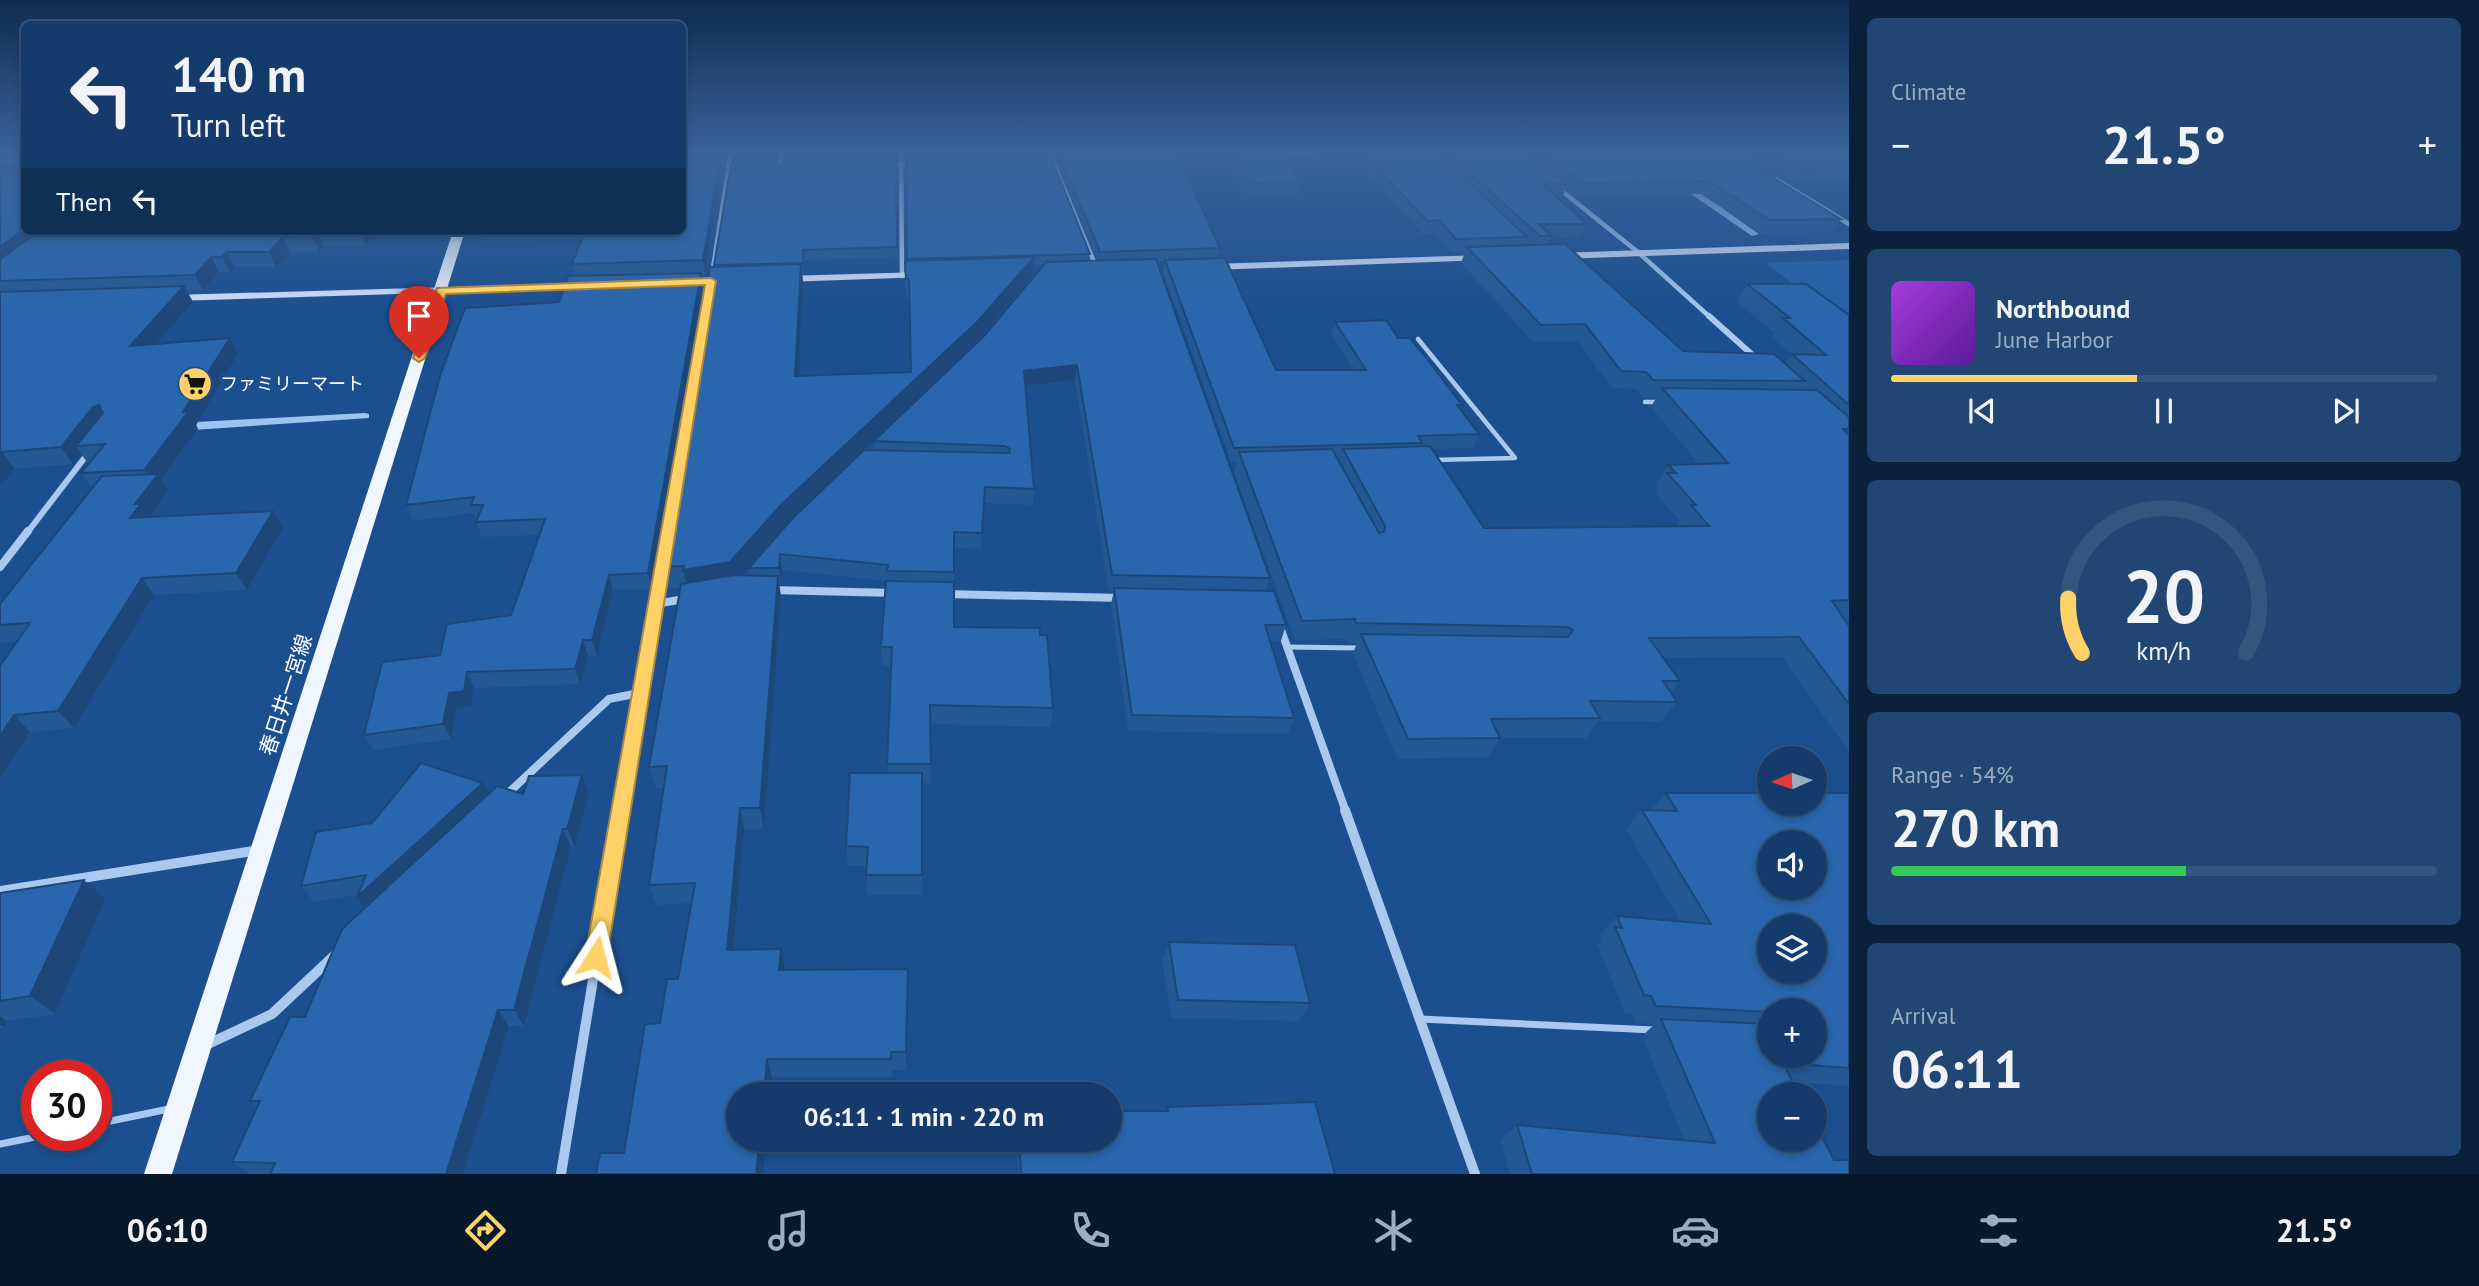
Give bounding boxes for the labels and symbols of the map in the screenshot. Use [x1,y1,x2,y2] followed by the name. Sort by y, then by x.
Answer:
[389,286,449,358] pin
[176,365,214,403] supermarket icon: ファミリーマート
[220,372,364,395] place label: ファミリーマート
[253,631,318,759] street label: 春日井一宮線
[1757,746,1827,816] north arrow
[559,920,633,994] position arrow
[21,1060,112,1151] speed limit sign: 30

